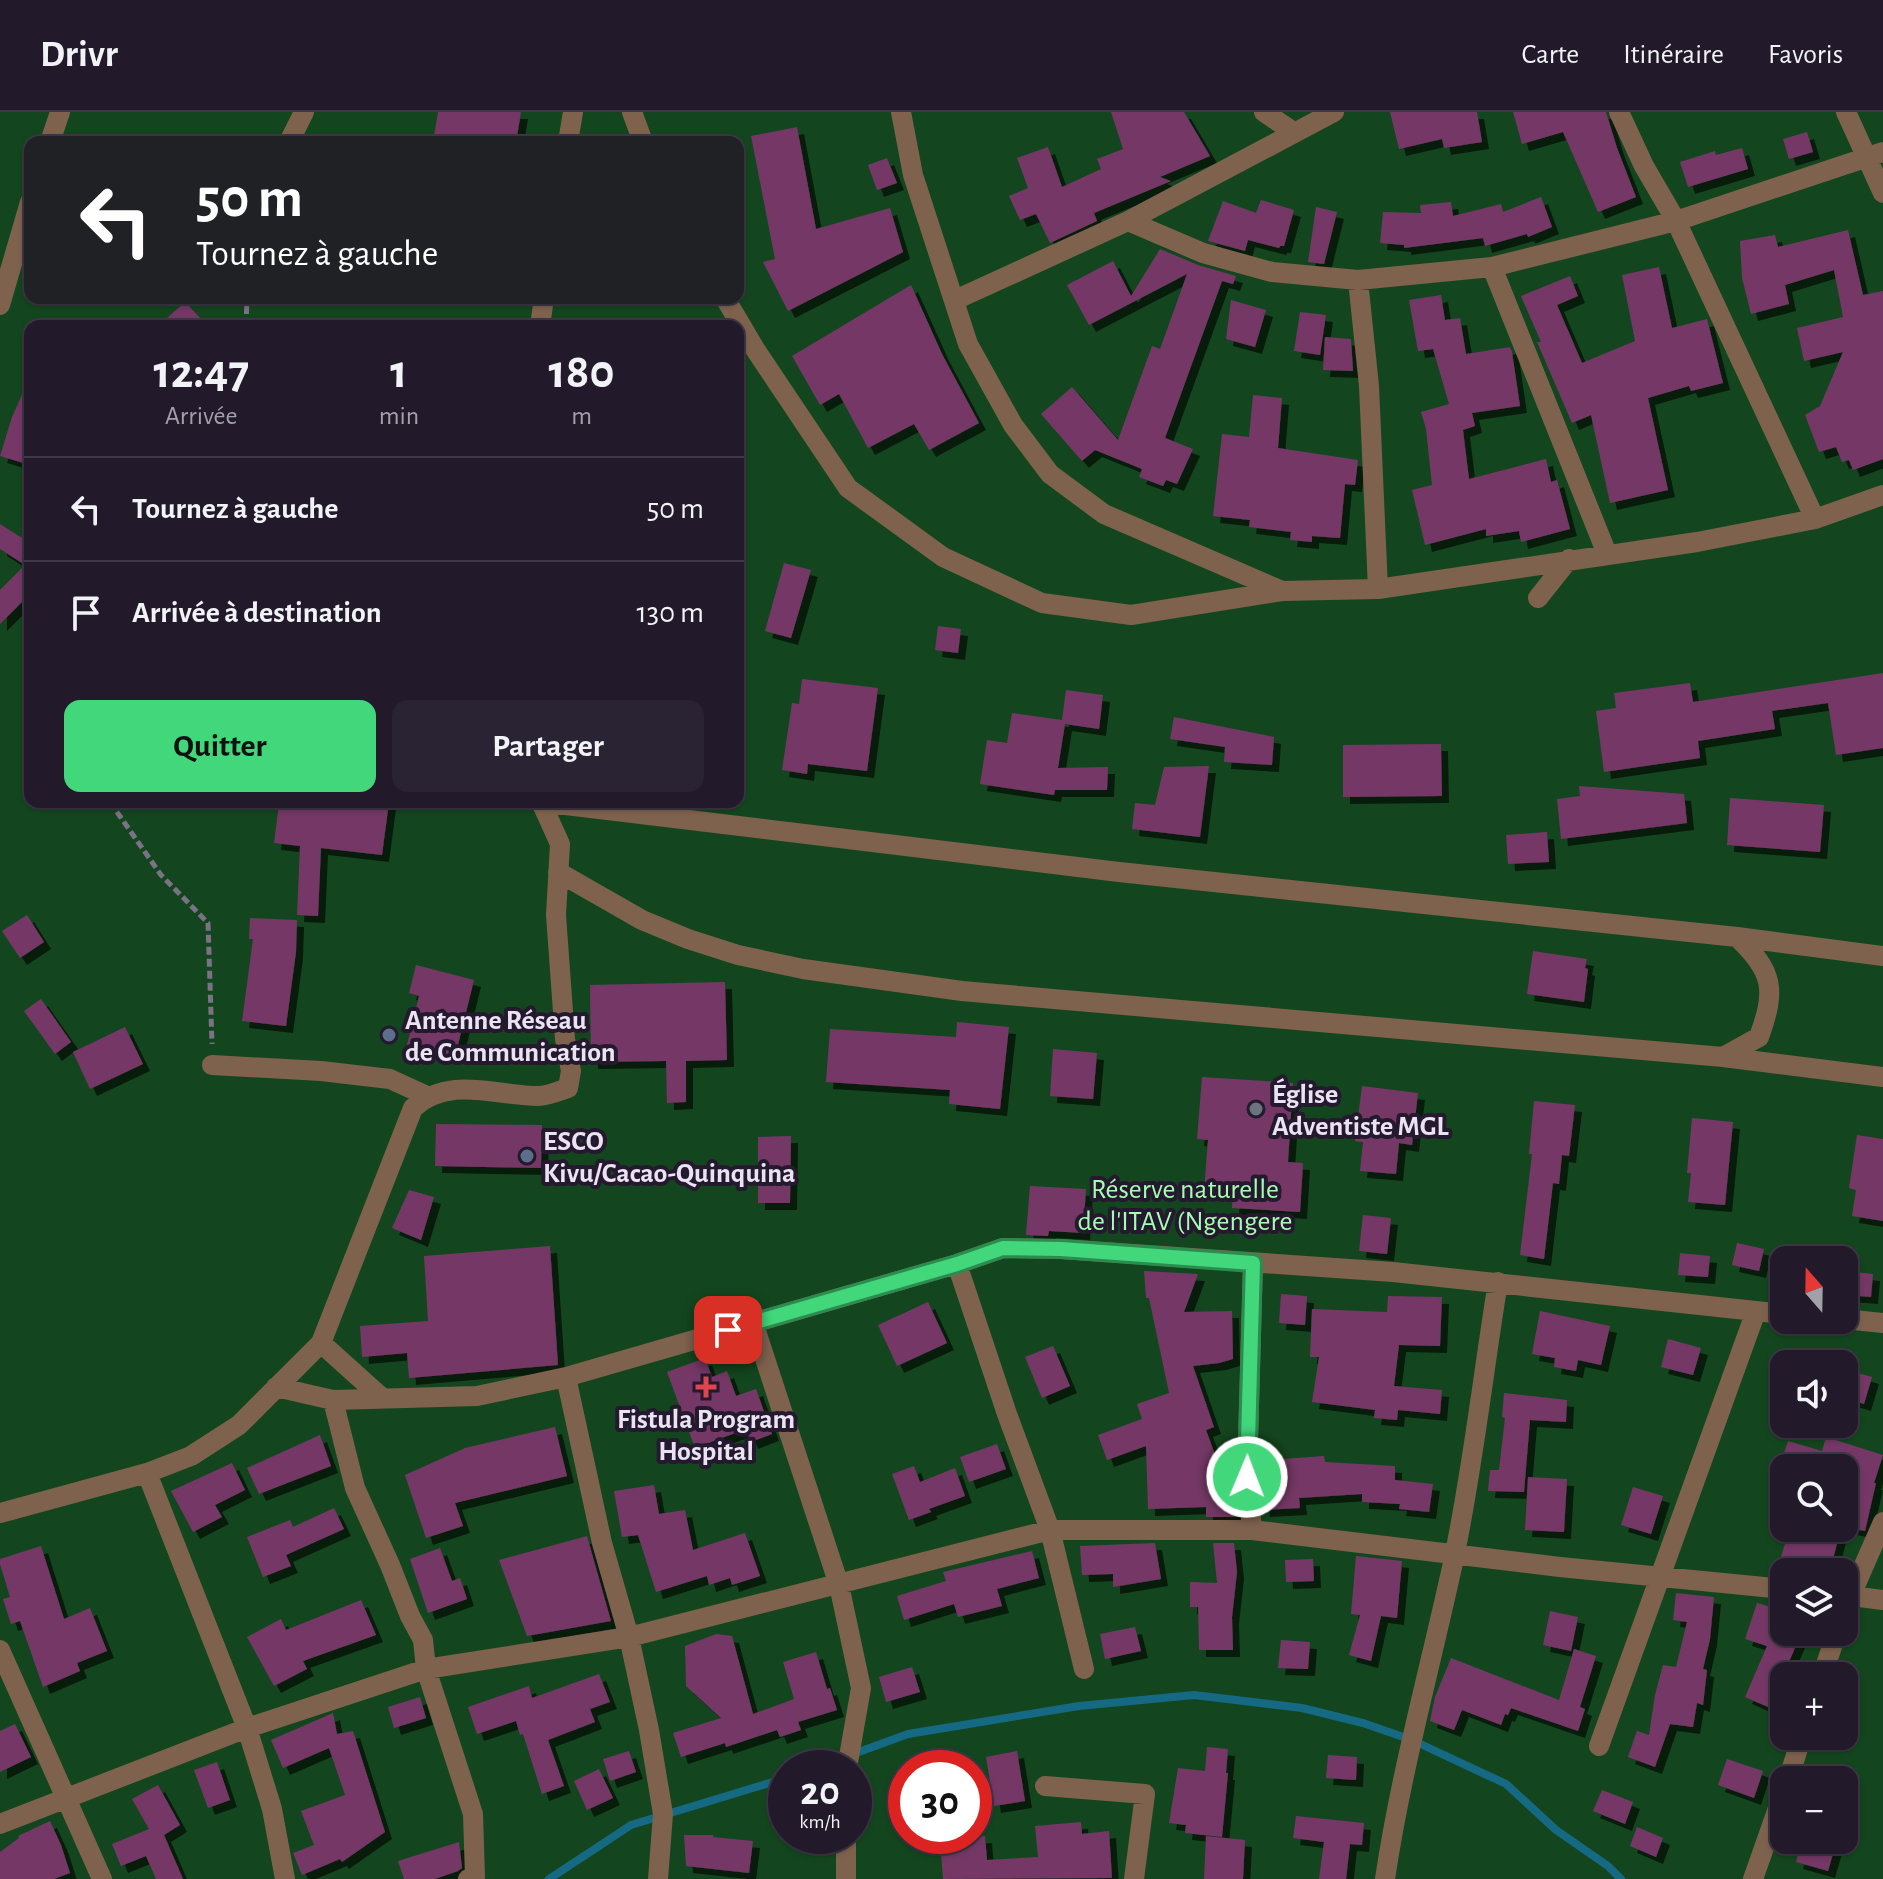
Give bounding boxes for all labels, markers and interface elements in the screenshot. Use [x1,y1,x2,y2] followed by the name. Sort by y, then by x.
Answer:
[40,36,118,74] text: Drivr
[1522,41,1579,69] text: Carte
[1623,41,1724,69] text: Itinéraire
[1768,41,1843,69] text: Favoris
[64,168,168,272] icon: left
[196,171,303,227] text: 50 m
[196,236,438,272] text: Tournez à gauche
[153,349,249,397] text: 12:47
[390,349,408,397] text: 1
[549,349,615,397] text: 180
[165,403,238,429] text: Arrivée
[379,403,419,429] text: min
[571,403,592,429] text: m
[64,487,108,531] icon: left
[132,494,339,524] text: Tournez à gauche
[647,494,704,524] text: 50 m
[64,591,108,635] icon: arrive
[132,598,382,628] text: Arrivée à destination
[637,598,704,628] text: 130 m
[64,700,376,792] button: Quitter
[392,700,704,792] button: Partager
[405,1007,616,1067] place label: Antenne Réseau de Communication
[380,1026,398,1044] marker: Antenne Réseau de Communication
[1272,1078,1450,1141] place label: Église Adventiste MGL
[1247,1100,1265,1118] marker: Église Adventiste MGL
[543,1128,796,1188] place label: ESCO Kivu/Cacao-Quinquina
[518,1147,536,1165] marker: ESCO Kivu/Cacao-Quinquina
[1078,1176,1292,1236] park label: Réserve naturelle de l'ITAV (Ngengere
[1770,1246,1858,1334] north arrow
[1770,1246,1858,1854] map controls
[694,1296,762,1364] pin
[706,1308,750,1352] icon: arrive
[1770,1350,1858,1438] button: sound
[695,1376,717,1398] marker: Fistula Program Hospital
[617,1406,795,1466] place label: Fistula Program Hospital
[1205,1435,1289,1519] position arrow
[1770,1454,1858,1542] button: search
[1770,1558,1858,1646] button: layers
[1770,1662,1858,1750] button: +
[888,1750,992,1854] speed limit sign: 30
[1770,1766,1858,1854] button: −
[800,1772,840,1812] text: 20
[799,1812,841,1832] text: km/h

